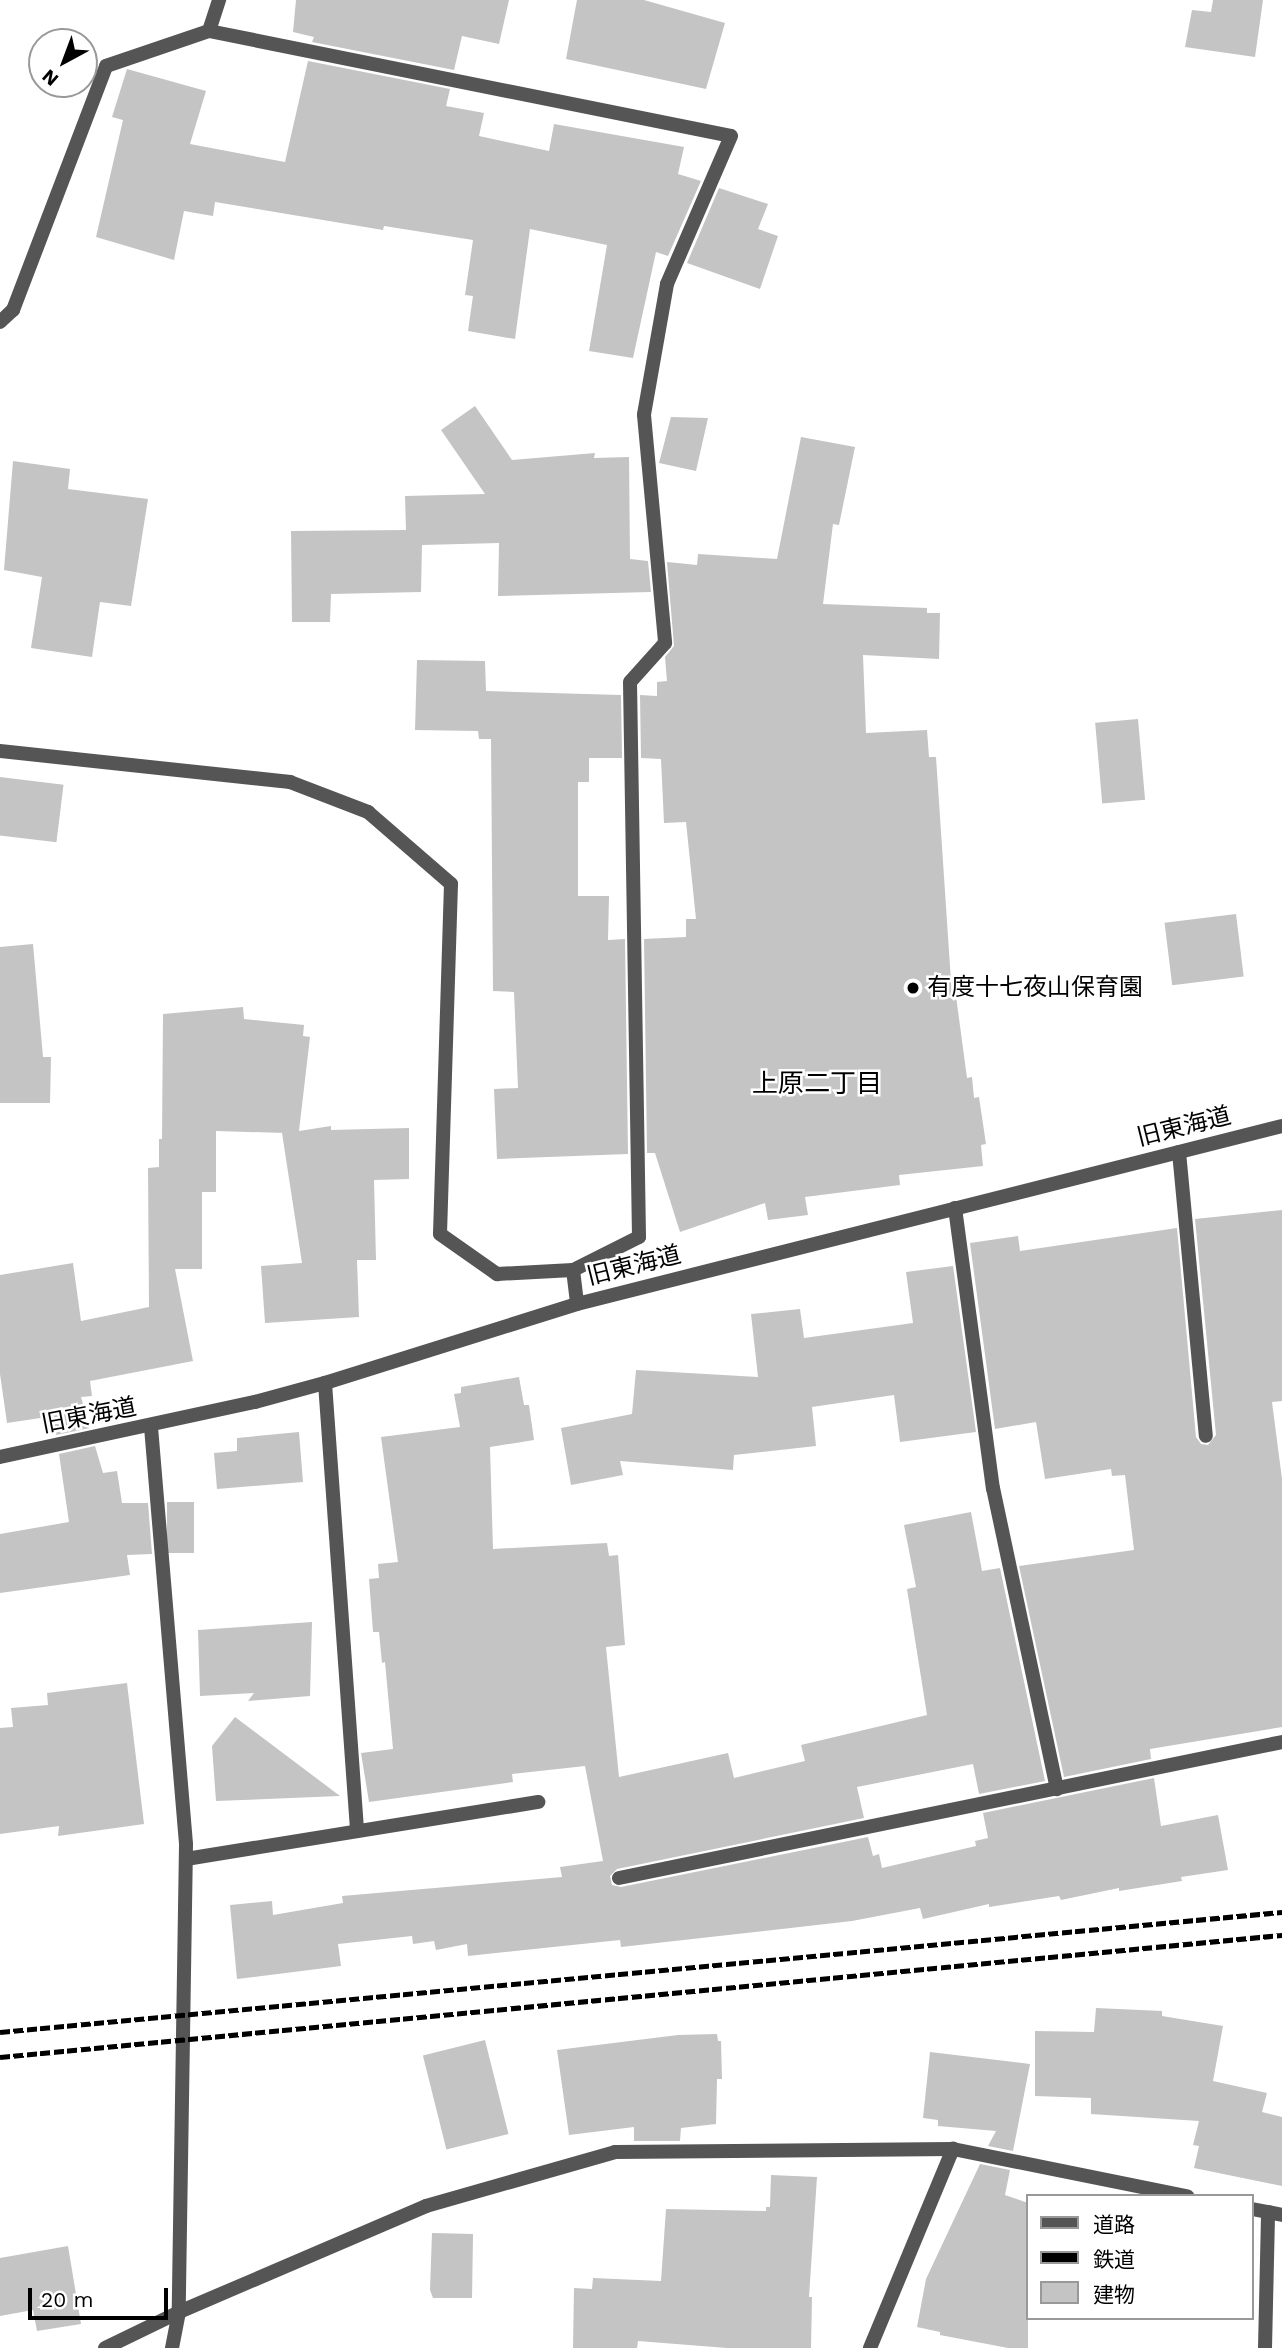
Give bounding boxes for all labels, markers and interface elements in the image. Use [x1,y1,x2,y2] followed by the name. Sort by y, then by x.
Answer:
[28,28,98,98] north arrow
[37,64,63,91] text: N
[927,974,1143,1002] place label: 有度十七夜山保育園
[905,980,921,996] marker: 有度十七夜山保育園
[752,1068,882,1100] district label: 上原二丁目
[1134,1101,1234,1153] street label: 旧東海道
[584,1240,684,1292] street label: 旧東海道
[39,1393,139,1439] street label: 旧東海道
[1026,2194,1254,2320] legend
[1093,2212,1135,2237] text: 道路
[1093,2247,1135,2272] text: 鉄道
[32,2274,172,2318] scale bar
[1093,2282,1135,2307] text: 建物
[41,2287,93,2312] text: 20 m

